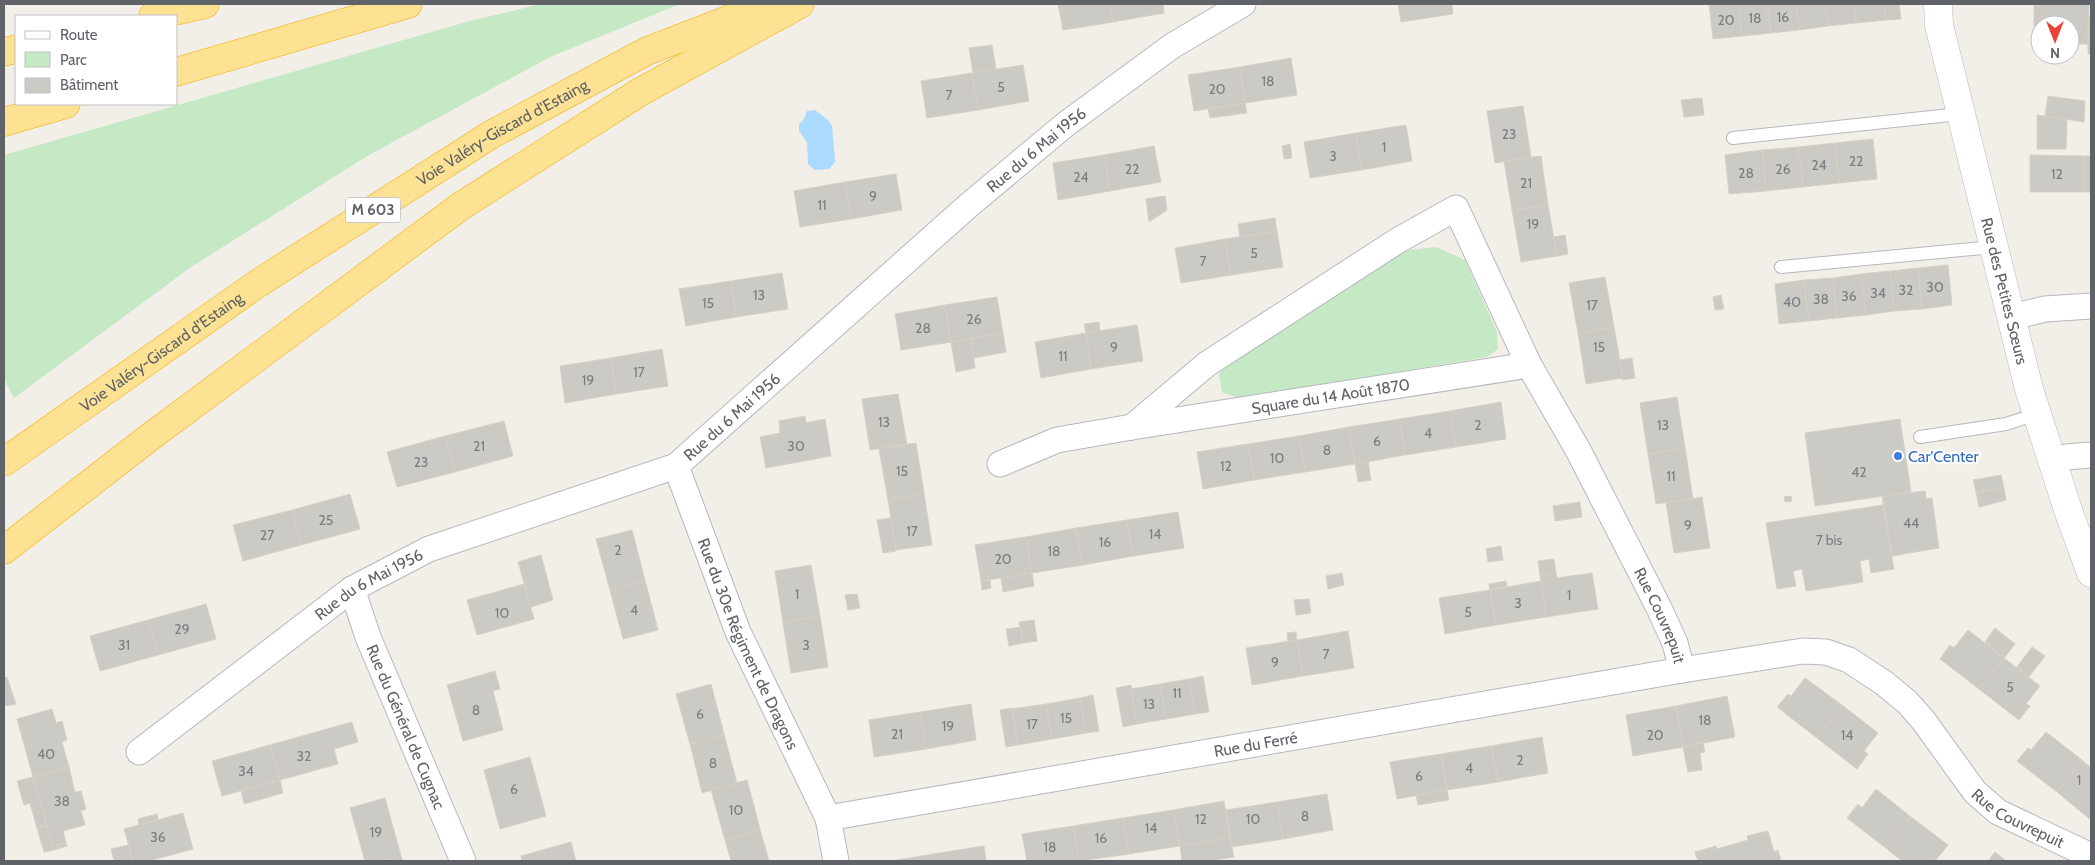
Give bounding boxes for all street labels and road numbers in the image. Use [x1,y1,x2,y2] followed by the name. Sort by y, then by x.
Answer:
[413,75,592,190] street label: Voie Valéry-Giscard d'Estaing
[983,104,1090,196] street label: Rue du 6 Mai 1956
[346,198,400,222] road number: M 603
[1977,216,2032,367] street label: Rue des Petites Sœurs
[76,287,247,416] street label: Voie Valéry-Giscard d'Estaing
[680,369,784,465] street label: Rue du 6 Mai 1956
[1250,375,1411,418] street label: Square du 14 Août 1870
[694,536,803,753] street label: Rue du 30e Régiment de Dragons
[311,545,426,624] street label: Rue du 6 Mai 1956
[1630,564,1689,666] street label: Rue Couvrepuit
[362,642,449,812] street label: Rue du Général de Cugnac
[1212,728,1299,761] street label: Rue du Ferré
[1968,785,2068,852] street label: Rue Couvrepuit

